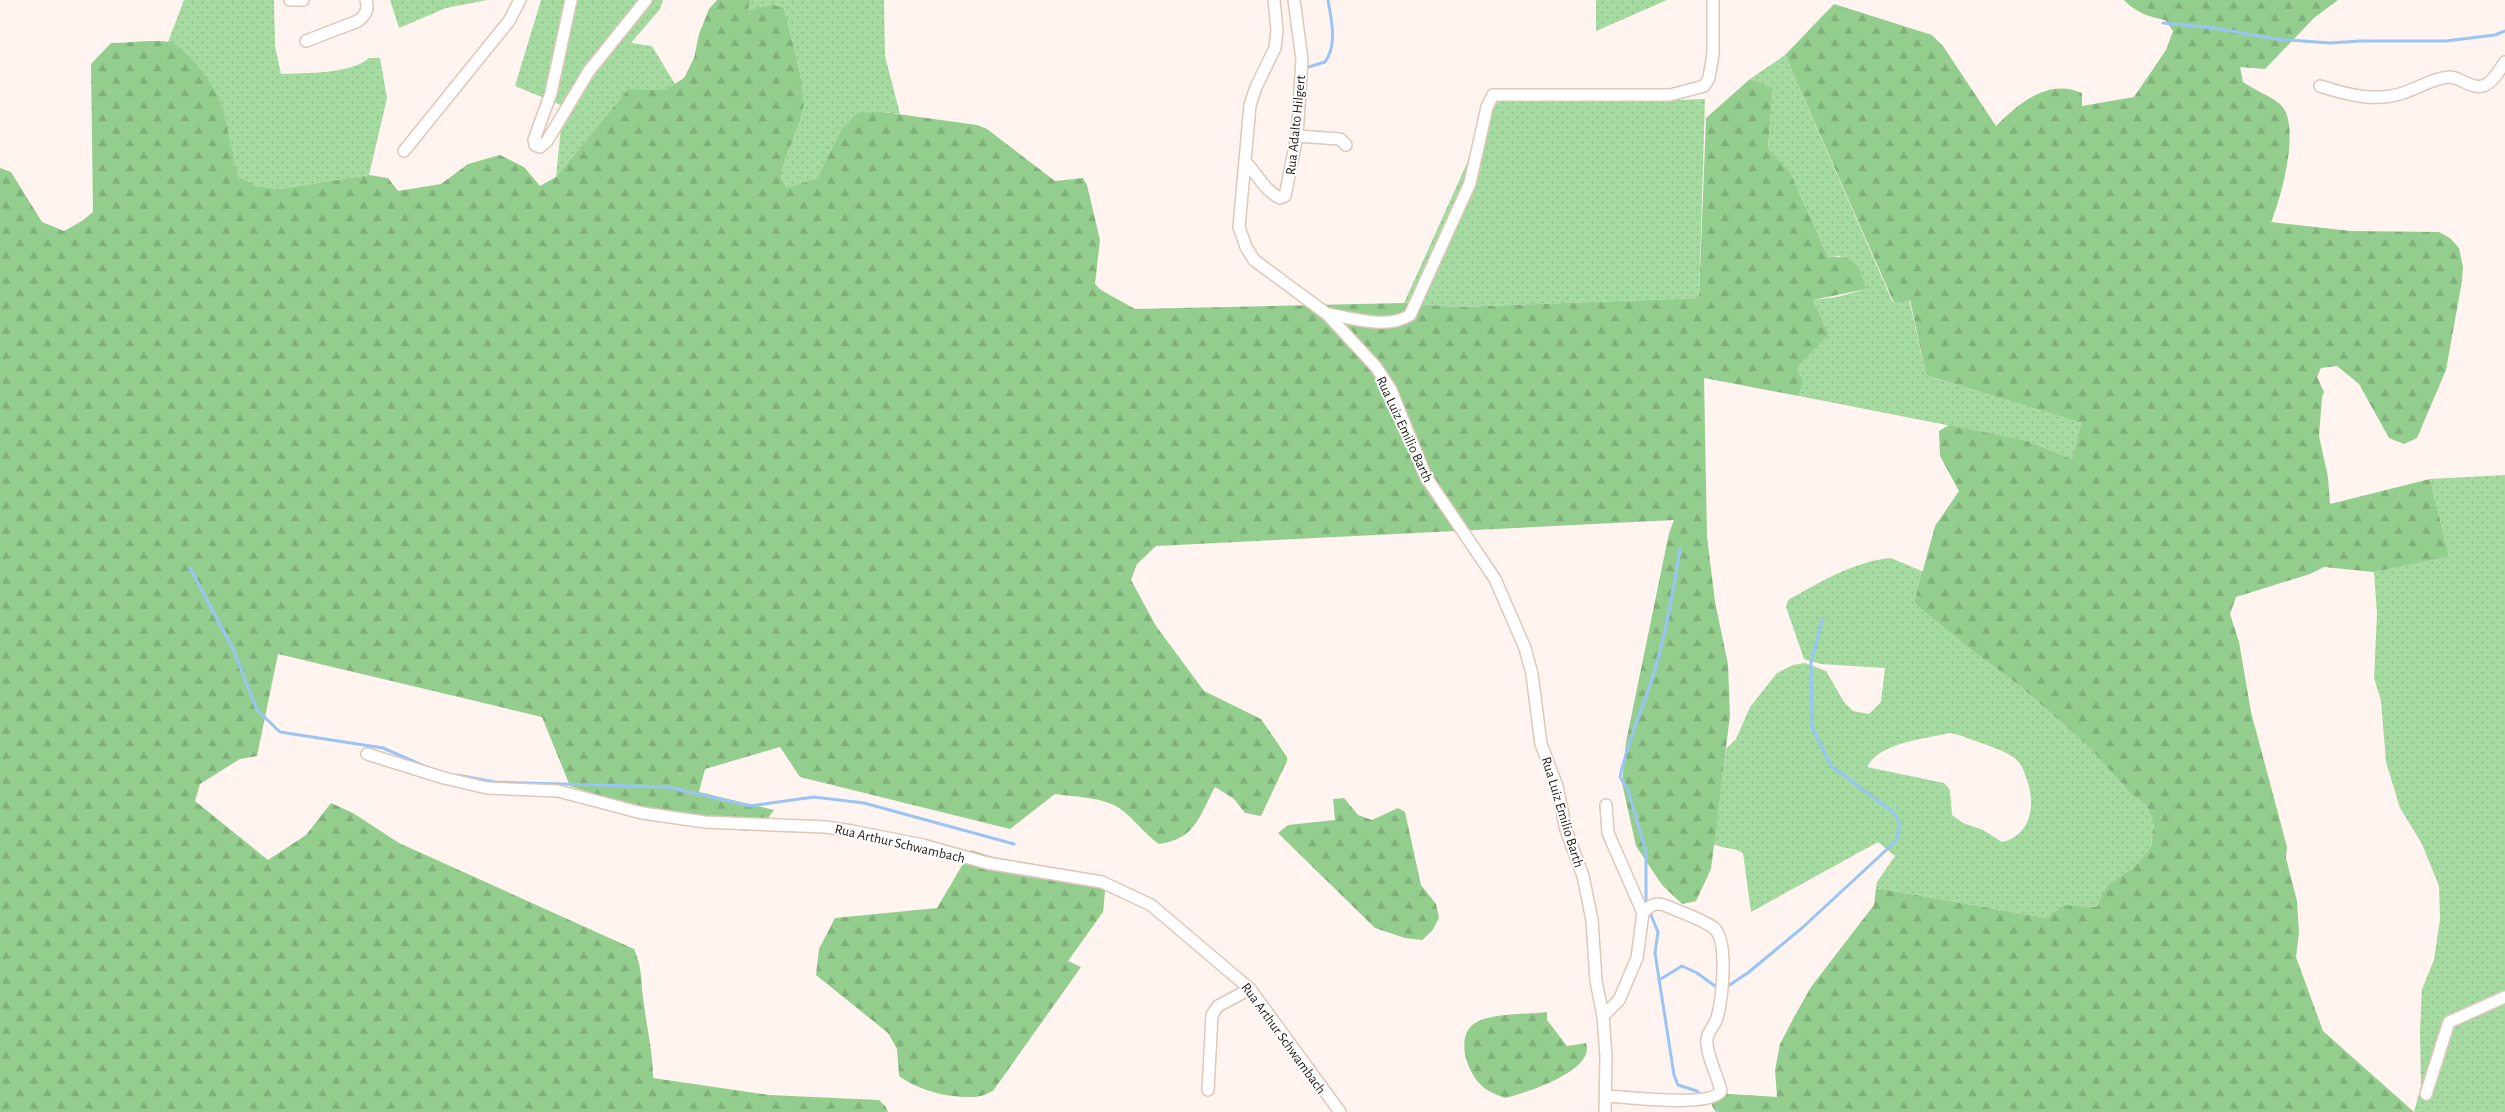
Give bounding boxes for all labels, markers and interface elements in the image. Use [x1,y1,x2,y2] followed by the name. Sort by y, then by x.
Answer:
[1284,74,1308,176] street label: Rua Adalto Hilgert
[1373,374,1435,485] street label: Rua Luiz Emilio Barth
[1539,755,1586,869] street label: Rua Luiz Emilio Barth
[833,822,966,866] street label: Rua Arthur Schwambach
[1238,981,1328,1097] street label: Rua Arthur Schwambach

